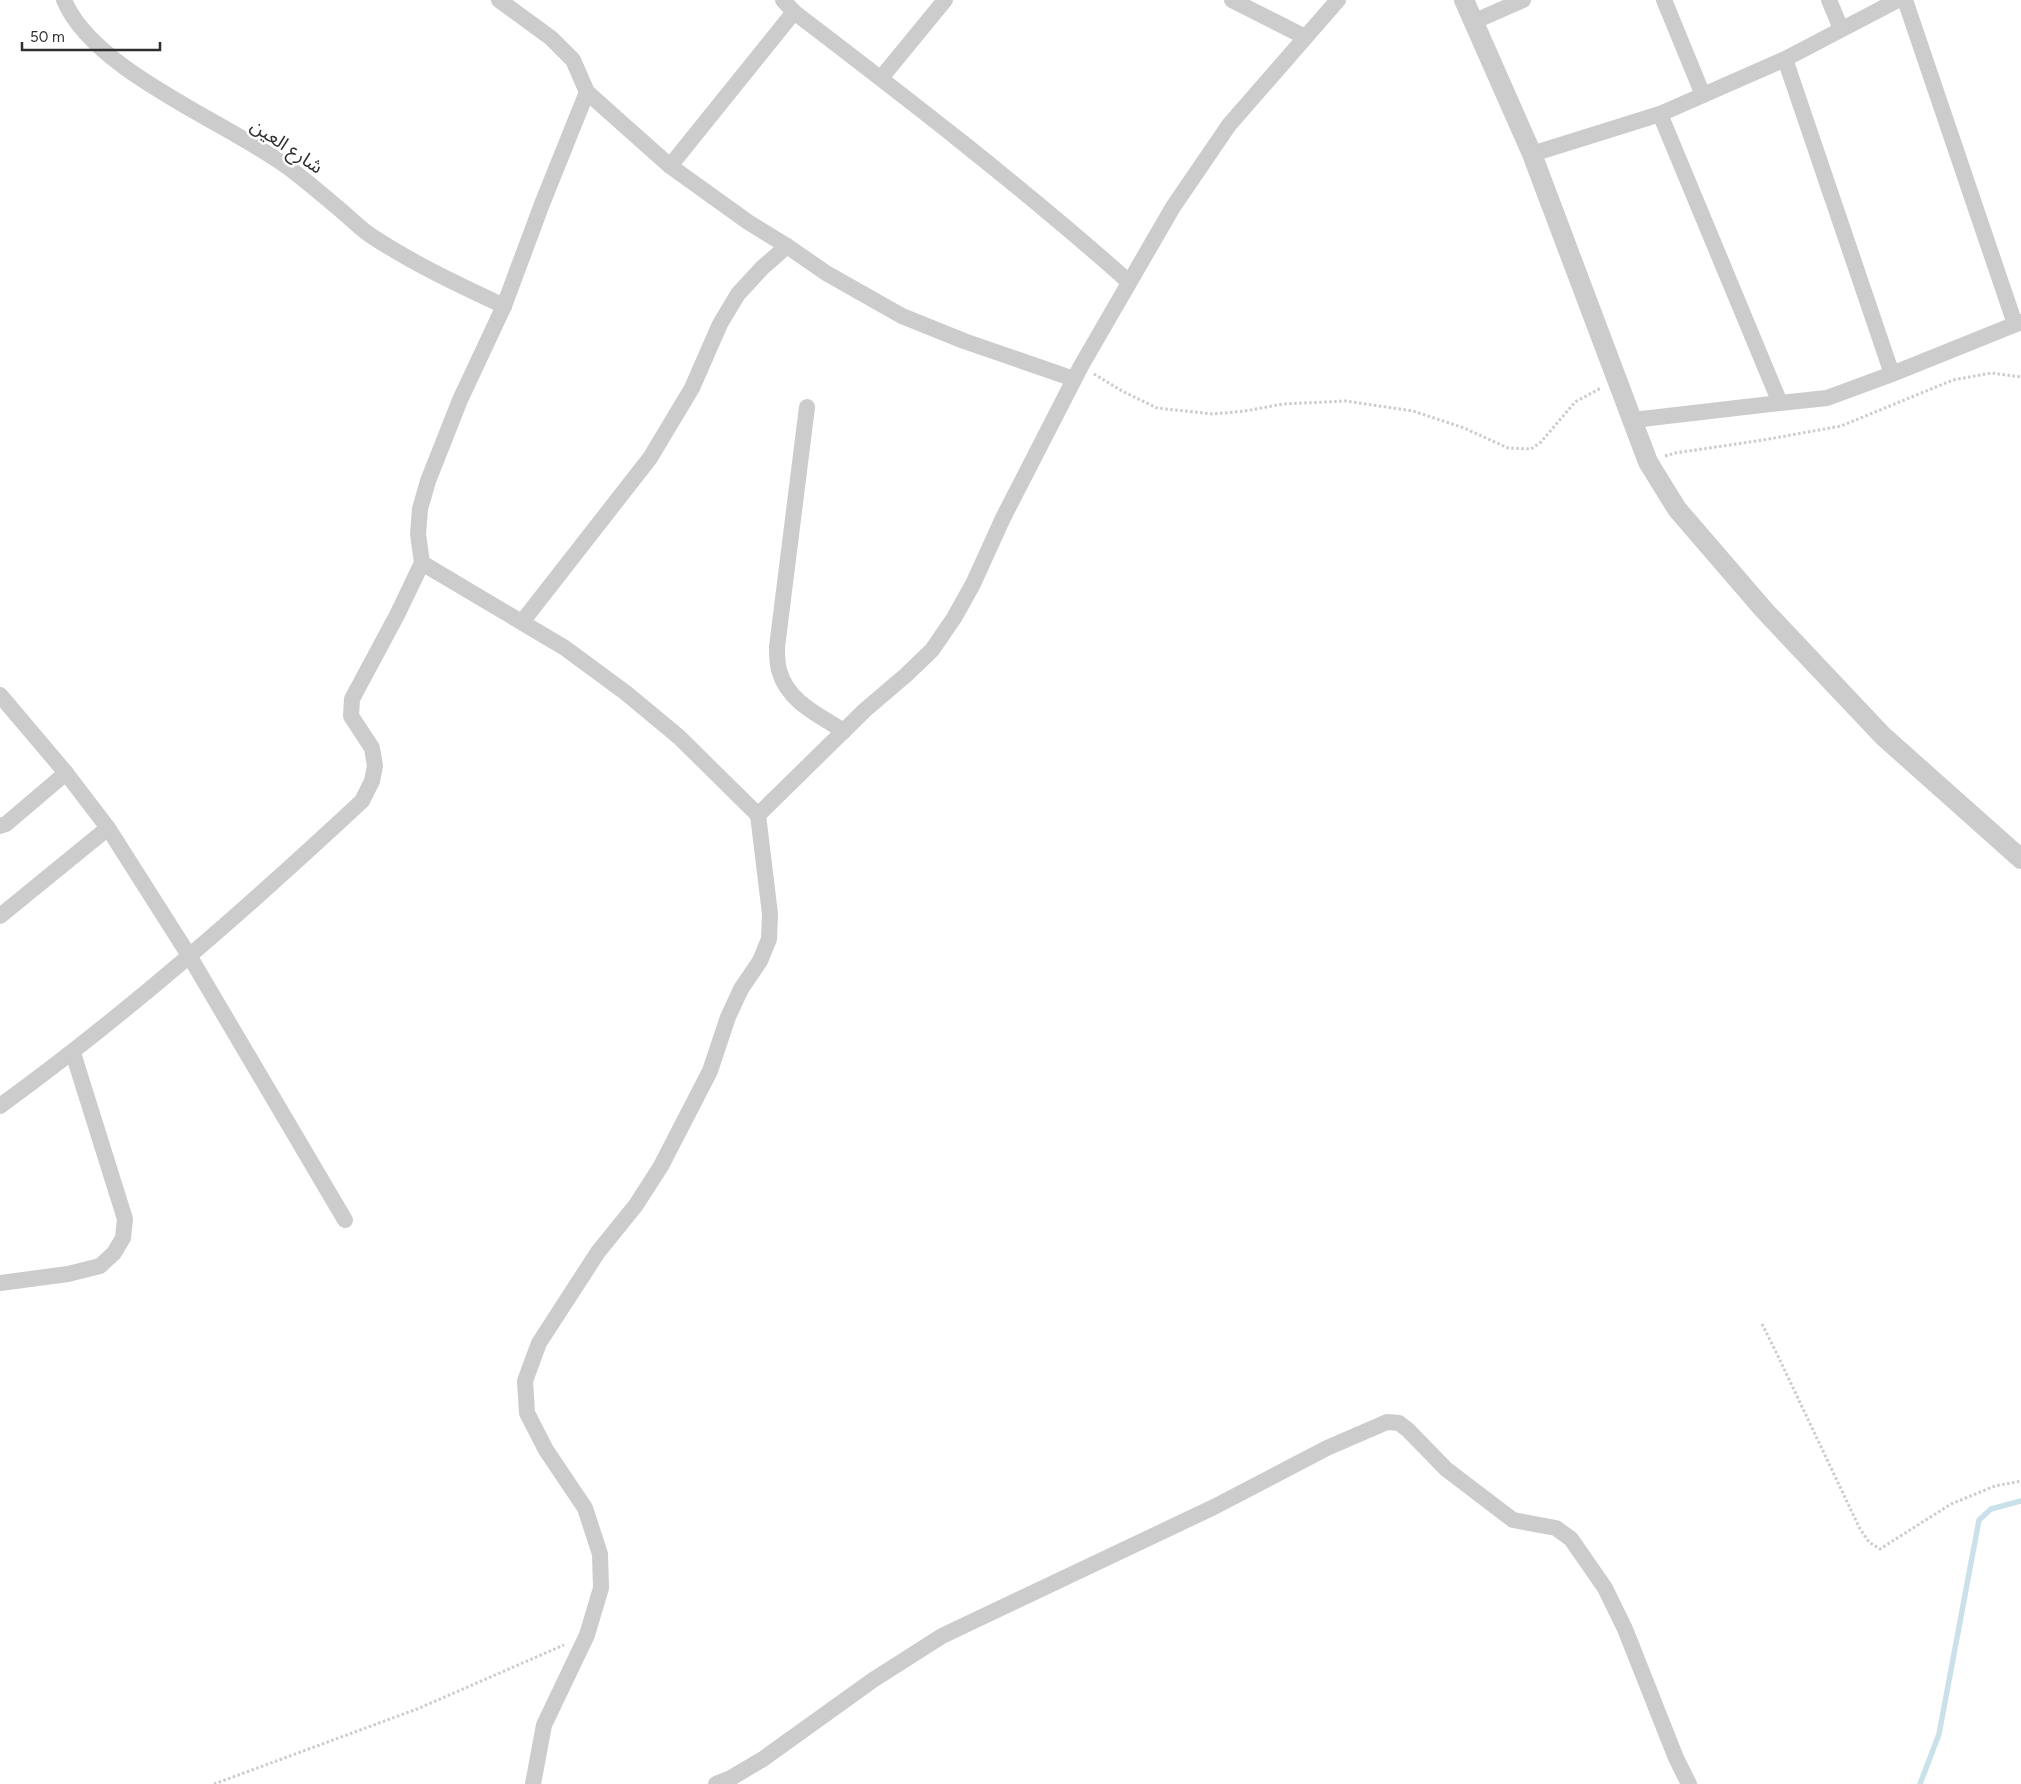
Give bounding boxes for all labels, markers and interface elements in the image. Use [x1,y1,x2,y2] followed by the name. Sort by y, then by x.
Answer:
[22,20,160,52] scale bar
[30,28,65,46] text: 50 m
[245,114,327,180] street label: شارع العين

